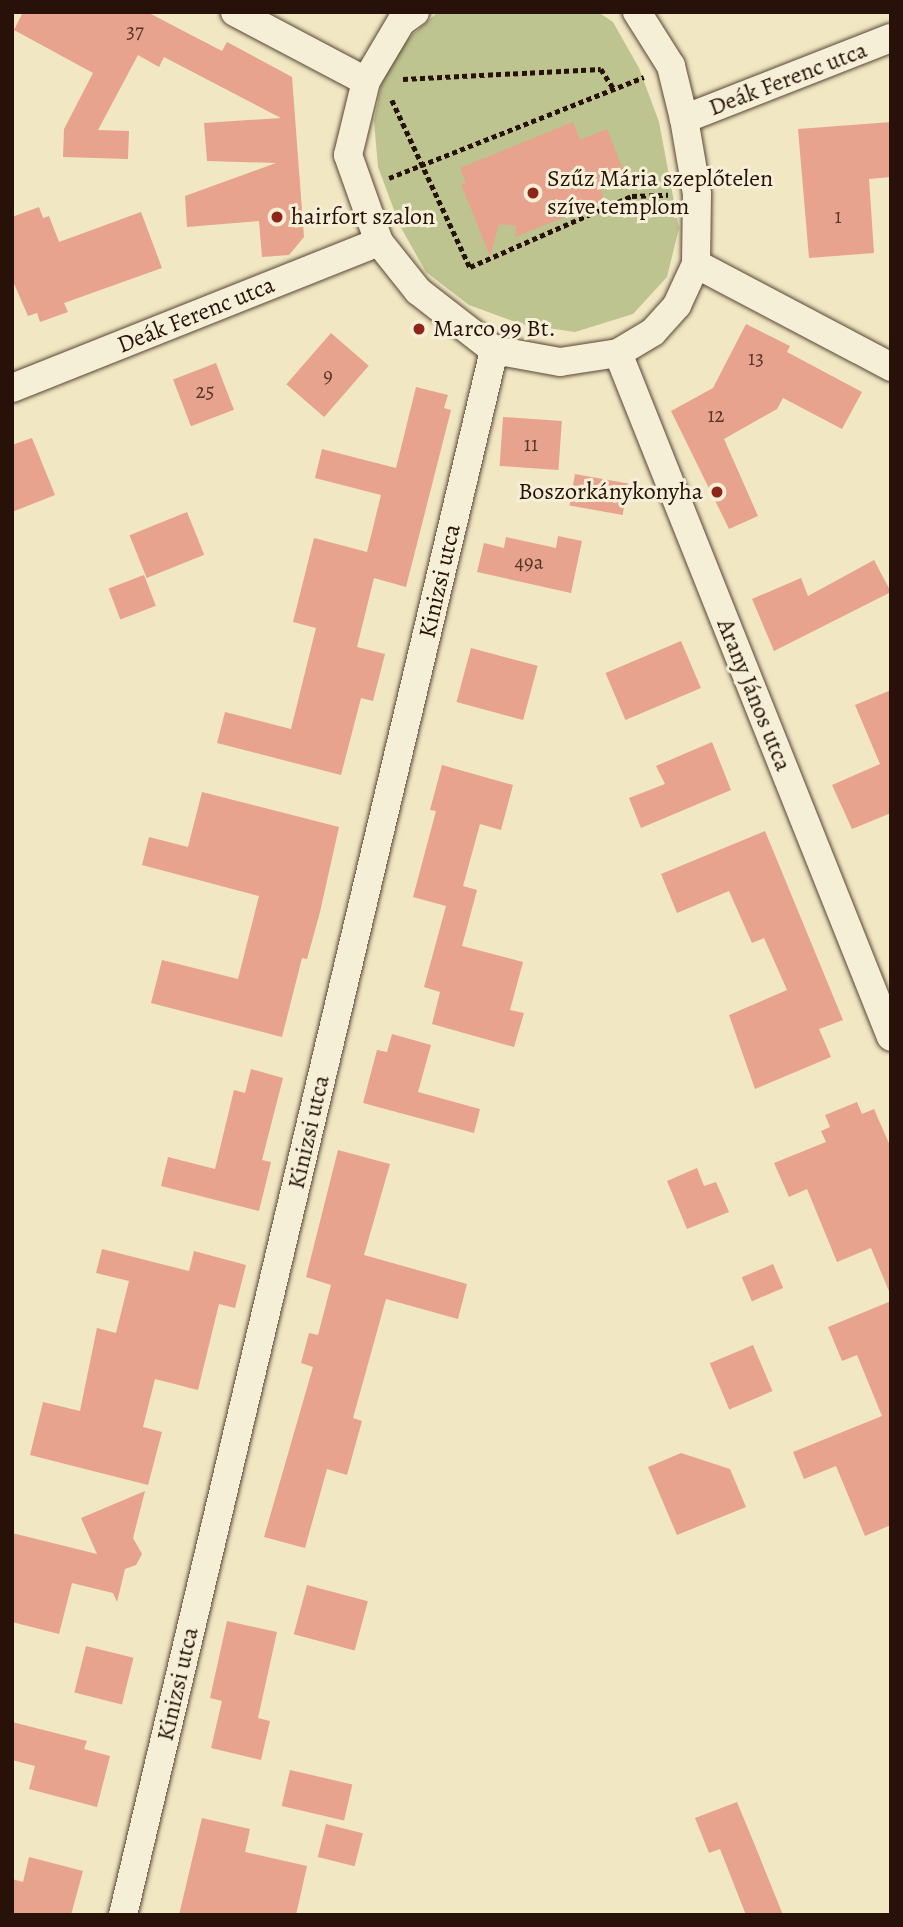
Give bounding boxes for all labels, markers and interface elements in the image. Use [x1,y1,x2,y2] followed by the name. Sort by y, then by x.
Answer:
[126,18,144,44] house number: 37
[705,36,871,122] street label: Deák Ferenc utca
[547,165,773,221] place label: Szűz Mária szeplőtelen szíve templom
[525,185,541,201] marker: Szűz Mária szeplőtelen szíve templom
[291,203,435,231] place label: hairfort szalon
[834,203,842,229] house number: 1
[269,209,285,225] marker: hairfort szalon
[113,270,279,360] street label: Deák Ferenc utca
[433,315,556,343] place label: Marco 99 Bt.
[411,321,427,337] marker: Marco 99 Bt.
[748,345,764,371] house number: 13
[323,362,333,388] house number: 9
[195,378,215,404] house number: 25
[707,402,725,428] house number: 12
[524,431,538,457] house number: 11
[518,478,703,506] place label: Boszorkánykonyha
[709,484,725,500] marker: Boszorkánykonyha
[413,521,467,641] street label: Kinizsi utca
[515,549,543,575] house number: 49a
[710,615,798,775] street label: Arany János utca
[282,1072,336,1192] street label: Kinizsi utca
[151,1624,205,1744] street label: Kinizsi utca

